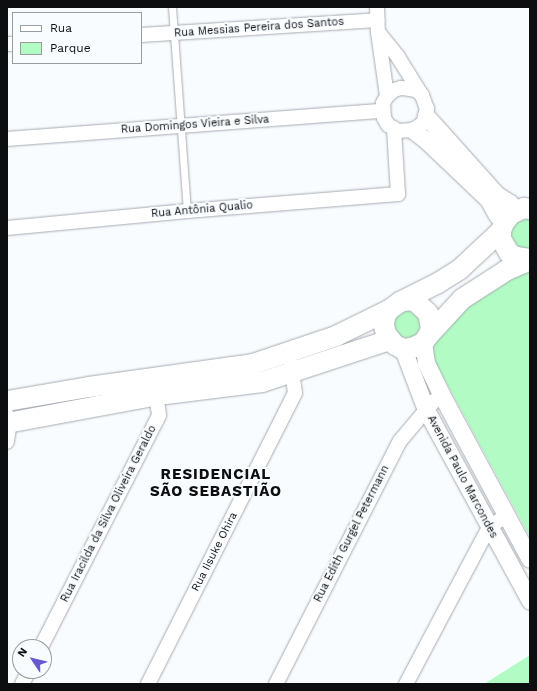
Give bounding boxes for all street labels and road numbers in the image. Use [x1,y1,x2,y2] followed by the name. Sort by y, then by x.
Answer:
[173,15,345,41] street label: Rua Messias Pereira dos Santos
[120,113,270,137] street label: Rua Domingos Vieira e Silva
[150,199,254,221] street label: Rua Antônia Qualio
[424,413,500,541] street label: Avenida Paulo Marcondes
[58,423,160,605] street label: Rua Iracilda da Silva Oliveira Geraldo
[311,463,393,605] street label: Rua Edith Gurgel Petermann
[189,510,241,594] street label: Rua Iisuke Ohira

